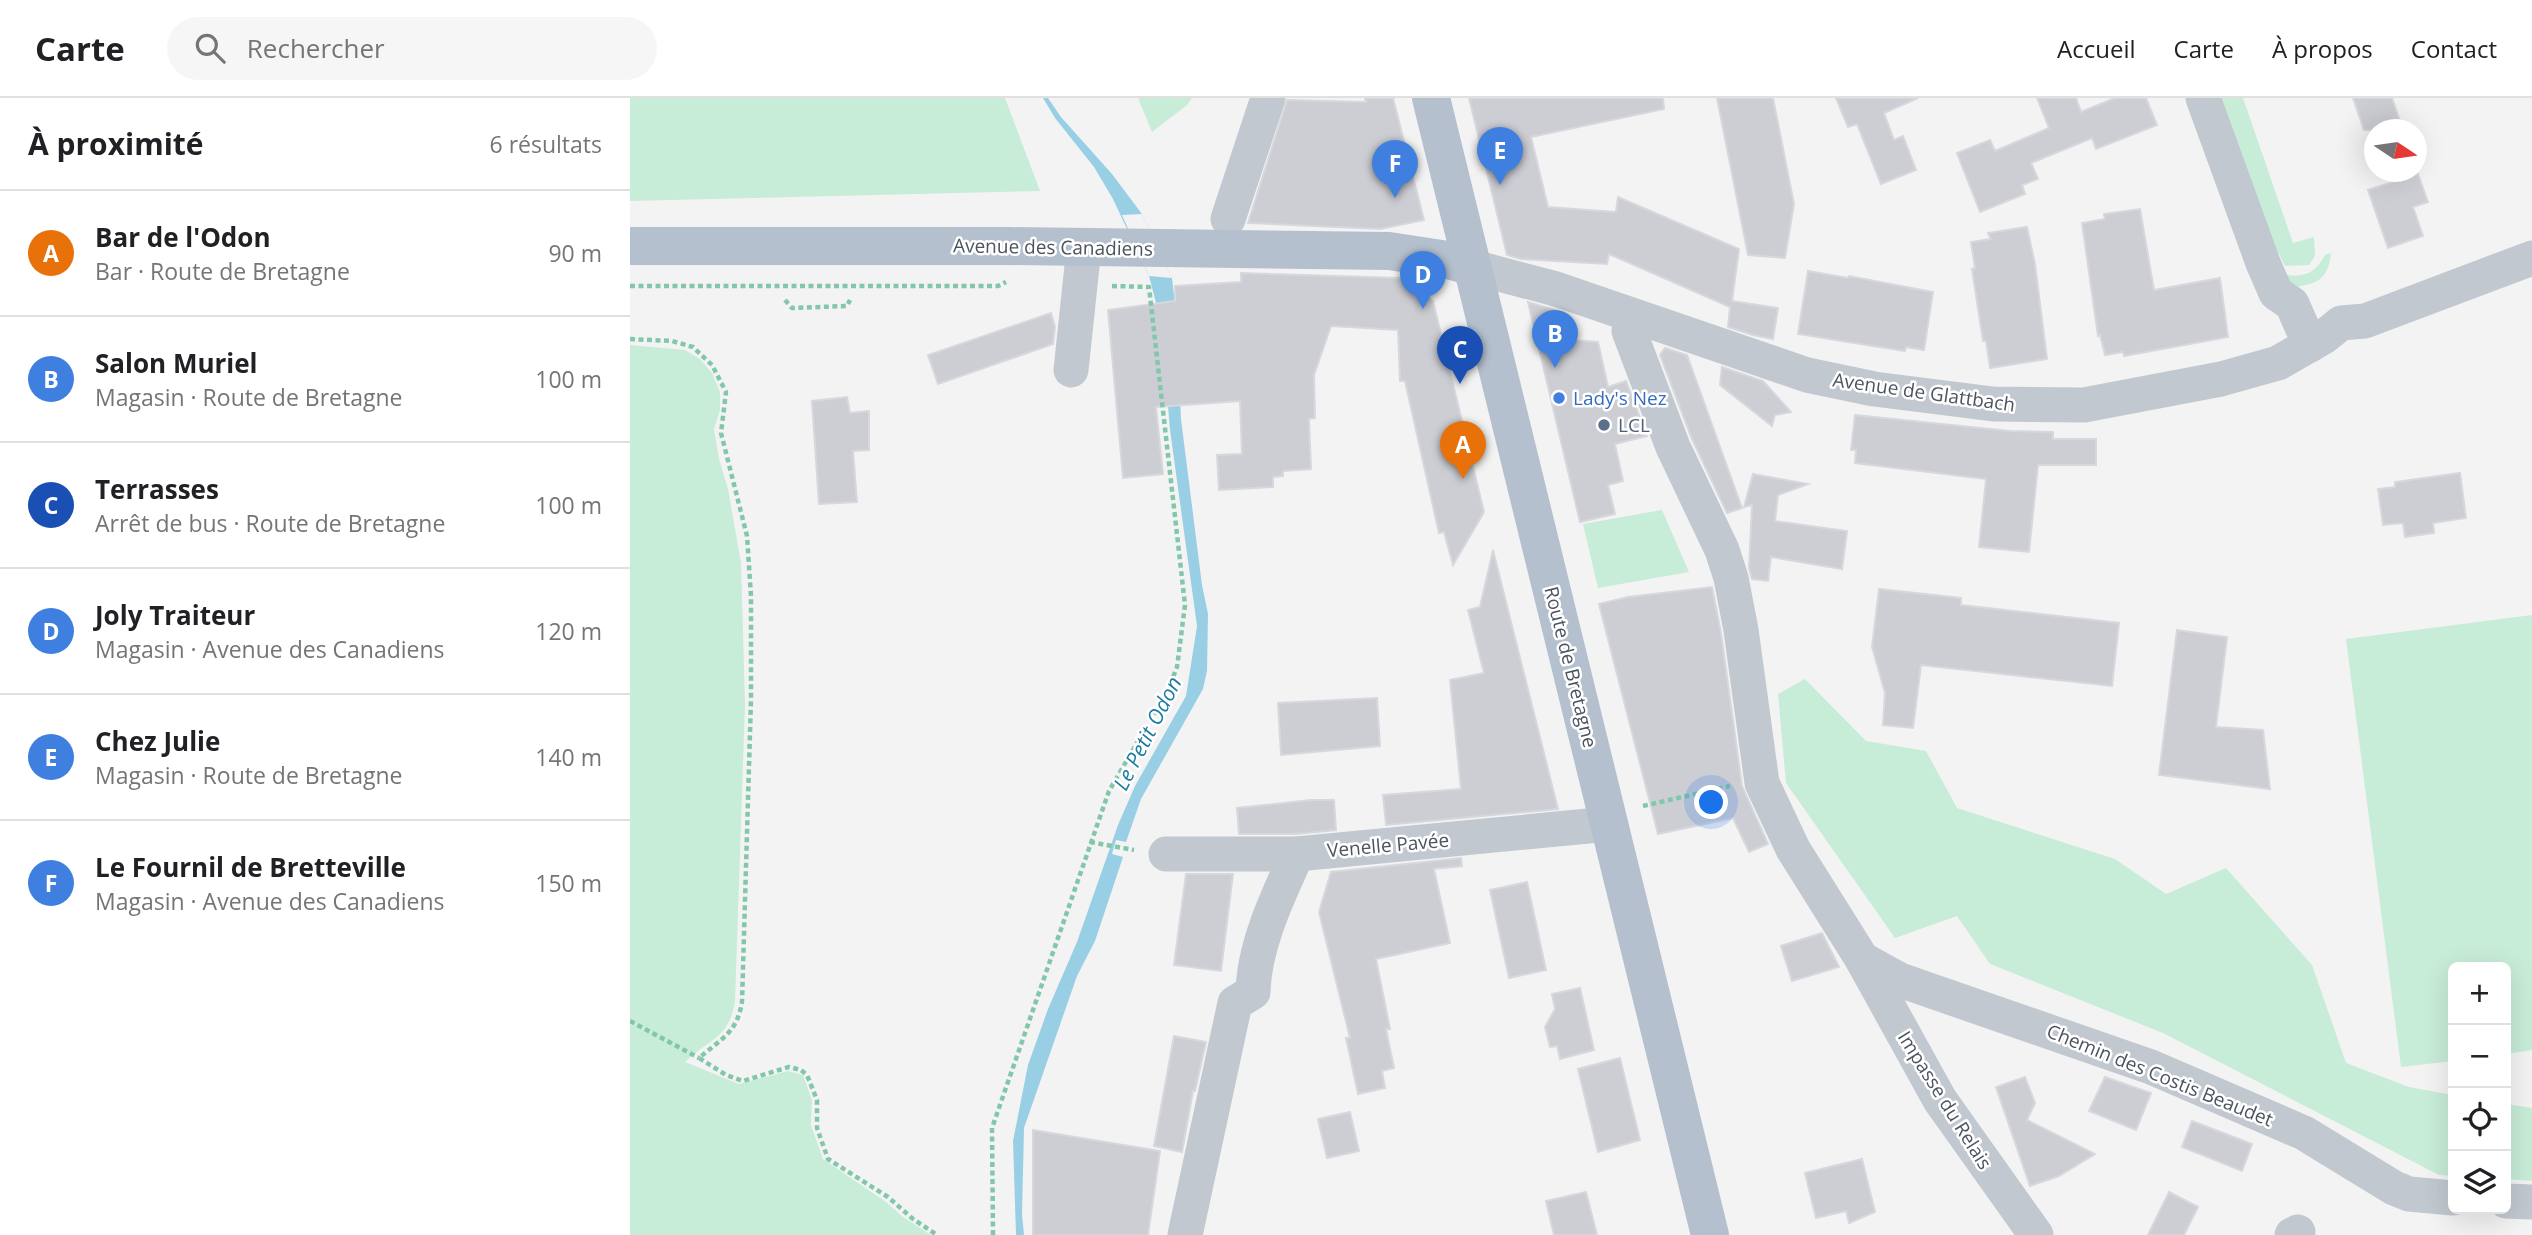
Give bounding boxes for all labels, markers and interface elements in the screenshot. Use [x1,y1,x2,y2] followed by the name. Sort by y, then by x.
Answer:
[167,17,657,80] search box
[35,26,125,71] text: Carte
[191,29,229,67] icon: search
[247,30,385,66] text: Rechercher
[2057,32,2136,65] text: Accueil
[2174,32,2234,65] text: Carte
[2272,32,2373,65] text: À propos
[2411,32,2497,65] text: Contact
[2364,119,2427,182] north arrow
[28,123,204,164] text: À proximité
[1477,127,1523,185] pin: E
[490,128,602,160] text: 6 résultats
[1372,140,1418,198] pin: F
[95,219,271,255] text: Bar de l'Odon
[953,232,1153,262] street label: Avenue des Canadiens
[43,237,59,269] text: A
[548,237,602,269] text: 90 m
[1400,251,1446,309] pin: D
[95,255,350,287] text: Bar · Route de Bretagne
[1532,310,1578,368] pin: B
[1437,326,1483,384] pin: C
[95,345,258,381] text: Salon Muriel
[43,363,59,395] text: B
[535,363,602,395] text: 100 m
[1831,366,2017,418] street label: Avenue de Glattbach
[95,381,402,413] text: Magasin · Route de Bretagne
[1573,385,1667,411] place label: Lady's Nez
[1551,390,1567,406] marker: Lady's Nez
[1618,412,1650,438] place label: LCL
[1596,417,1612,433] marker: LCL
[1440,421,1486,479] pin: A
[95,471,219,507] text: Terrasses
[44,489,58,521] text: C
[535,489,602,521] text: 100 m
[95,507,445,539] text: Arrêt de bus · Route de Bretagne
[1538,584,1604,750] street label: Route de Bretagne
[95,597,255,633] text: Joly Traiteur
[42,615,60,647] text: D
[535,615,602,647] text: 120 m
[95,633,445,665] text: Magasin · Avenue des Canadiens
[1106,671,1188,795] water label: Le Petit Odon
[95,723,220,759] text: Chez Julie
[45,741,57,773] text: E
[535,741,602,773] text: 140 m
[95,759,402,791] text: Magasin · Route de Bretagne
[1694,785,1728,819] your location
[1326,827,1450,863] street label: Venelle Pavée
[95,849,406,885] text: Le Fournil de Bretteville
[45,867,57,899] text: F
[535,867,602,899] text: 150 m
[95,885,445,917] text: Magasin · Avenue des Canadiens
[2448,962,2511,1214] map controls
[2448,962,2511,1025] button: +
[2043,1018,2277,1132] street label: Chemin des Costis Beaudet
[2448,1025,2511,1088] button: −
[1892,1026,1998,1174] street label: Impasse du Relais
[2448,1088,2511,1151] button: locate
[2448,1151,2511,1214] button: layers

